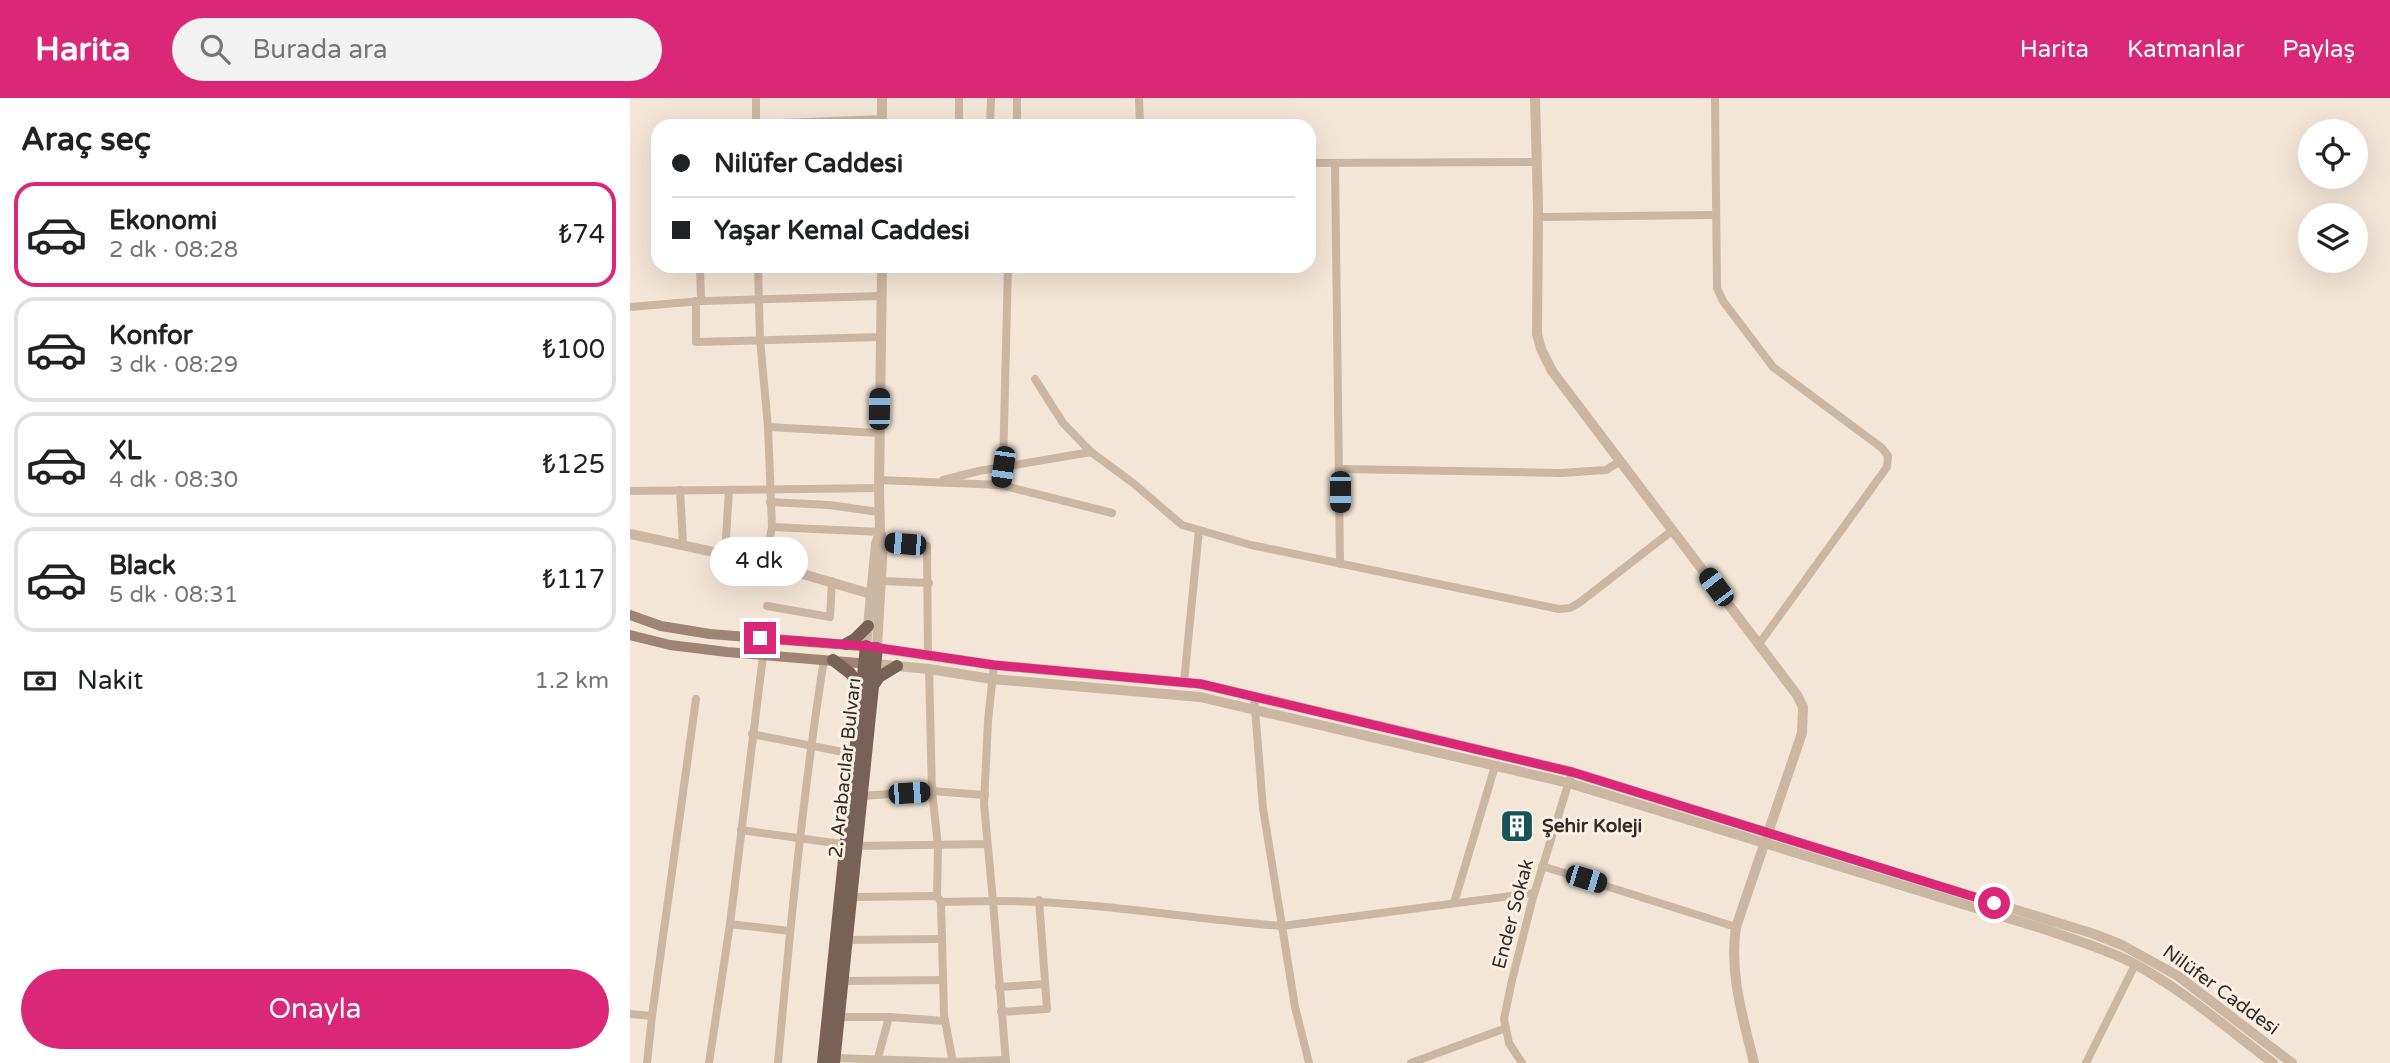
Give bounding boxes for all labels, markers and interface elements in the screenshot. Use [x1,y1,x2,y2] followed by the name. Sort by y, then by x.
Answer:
[172,18,662,81] search box
[35,30,130,69] text: Harita
[196,30,234,68] icon: search
[252,34,388,65] text: Burada ara
[2020,35,2089,64] text: Harita
[2127,35,2244,64] text: Katmanlar
[2282,35,2355,64] text: Paylaş
[2298,119,2368,273] map controls
[2298,119,2368,189] button: locate
[21,121,151,159] text: Araç seç
[714,148,903,179] text: Nilüfer Caddesi
[25,203,88,266] icon: car
[2298,203,2368,273] button: layers
[109,205,217,236] text: Ekonomi
[714,215,970,246] text: Yaşar Kemal Caddesi
[559,219,605,250] text: ₺74
[109,236,238,264] text: 2 dk · 08:28
[25,318,88,381] icon: car
[109,320,193,351] text: Konfor
[542,334,605,365] text: ₺100
[109,351,238,379] text: 3 dk · 08:29
[869,388,890,430] car
[25,433,88,496] icon: car
[109,435,141,466] text: XL
[990,445,1017,489] car
[542,449,605,480] text: ₺125
[109,466,238,494] text: 4 dk · 08:30
[1330,471,1351,513] car
[884,532,927,556] car
[711,536,809,586] callout: 4 dk
[735,547,783,575] text: 4 dk
[25,548,88,611] icon: car
[109,550,176,581] text: Black
[542,564,605,595] text: ₺117
[1695,564,1738,610] car
[109,581,238,609] text: 5 dk · 08:31
[744,622,776,654] route end
[21,662,59,700] icon: cash
[77,665,143,696] text: Nakit
[535,667,609,695] text: 1.2 km
[825,677,865,859] street label: 2. Arabacılar Bulvarı
[888,781,931,805] car
[1498,807,1536,845] building icon: Şehir Koleji
[1542,815,1642,838] place label: Şehir Koleji
[1488,857,1538,971] street label: Ender Sokak
[1563,863,1610,895] car
[1978,887,2010,919] route start
[2159,940,2283,1040] street label: Nilüfer Caddesi
[21,969,609,1049] button: Onayla

